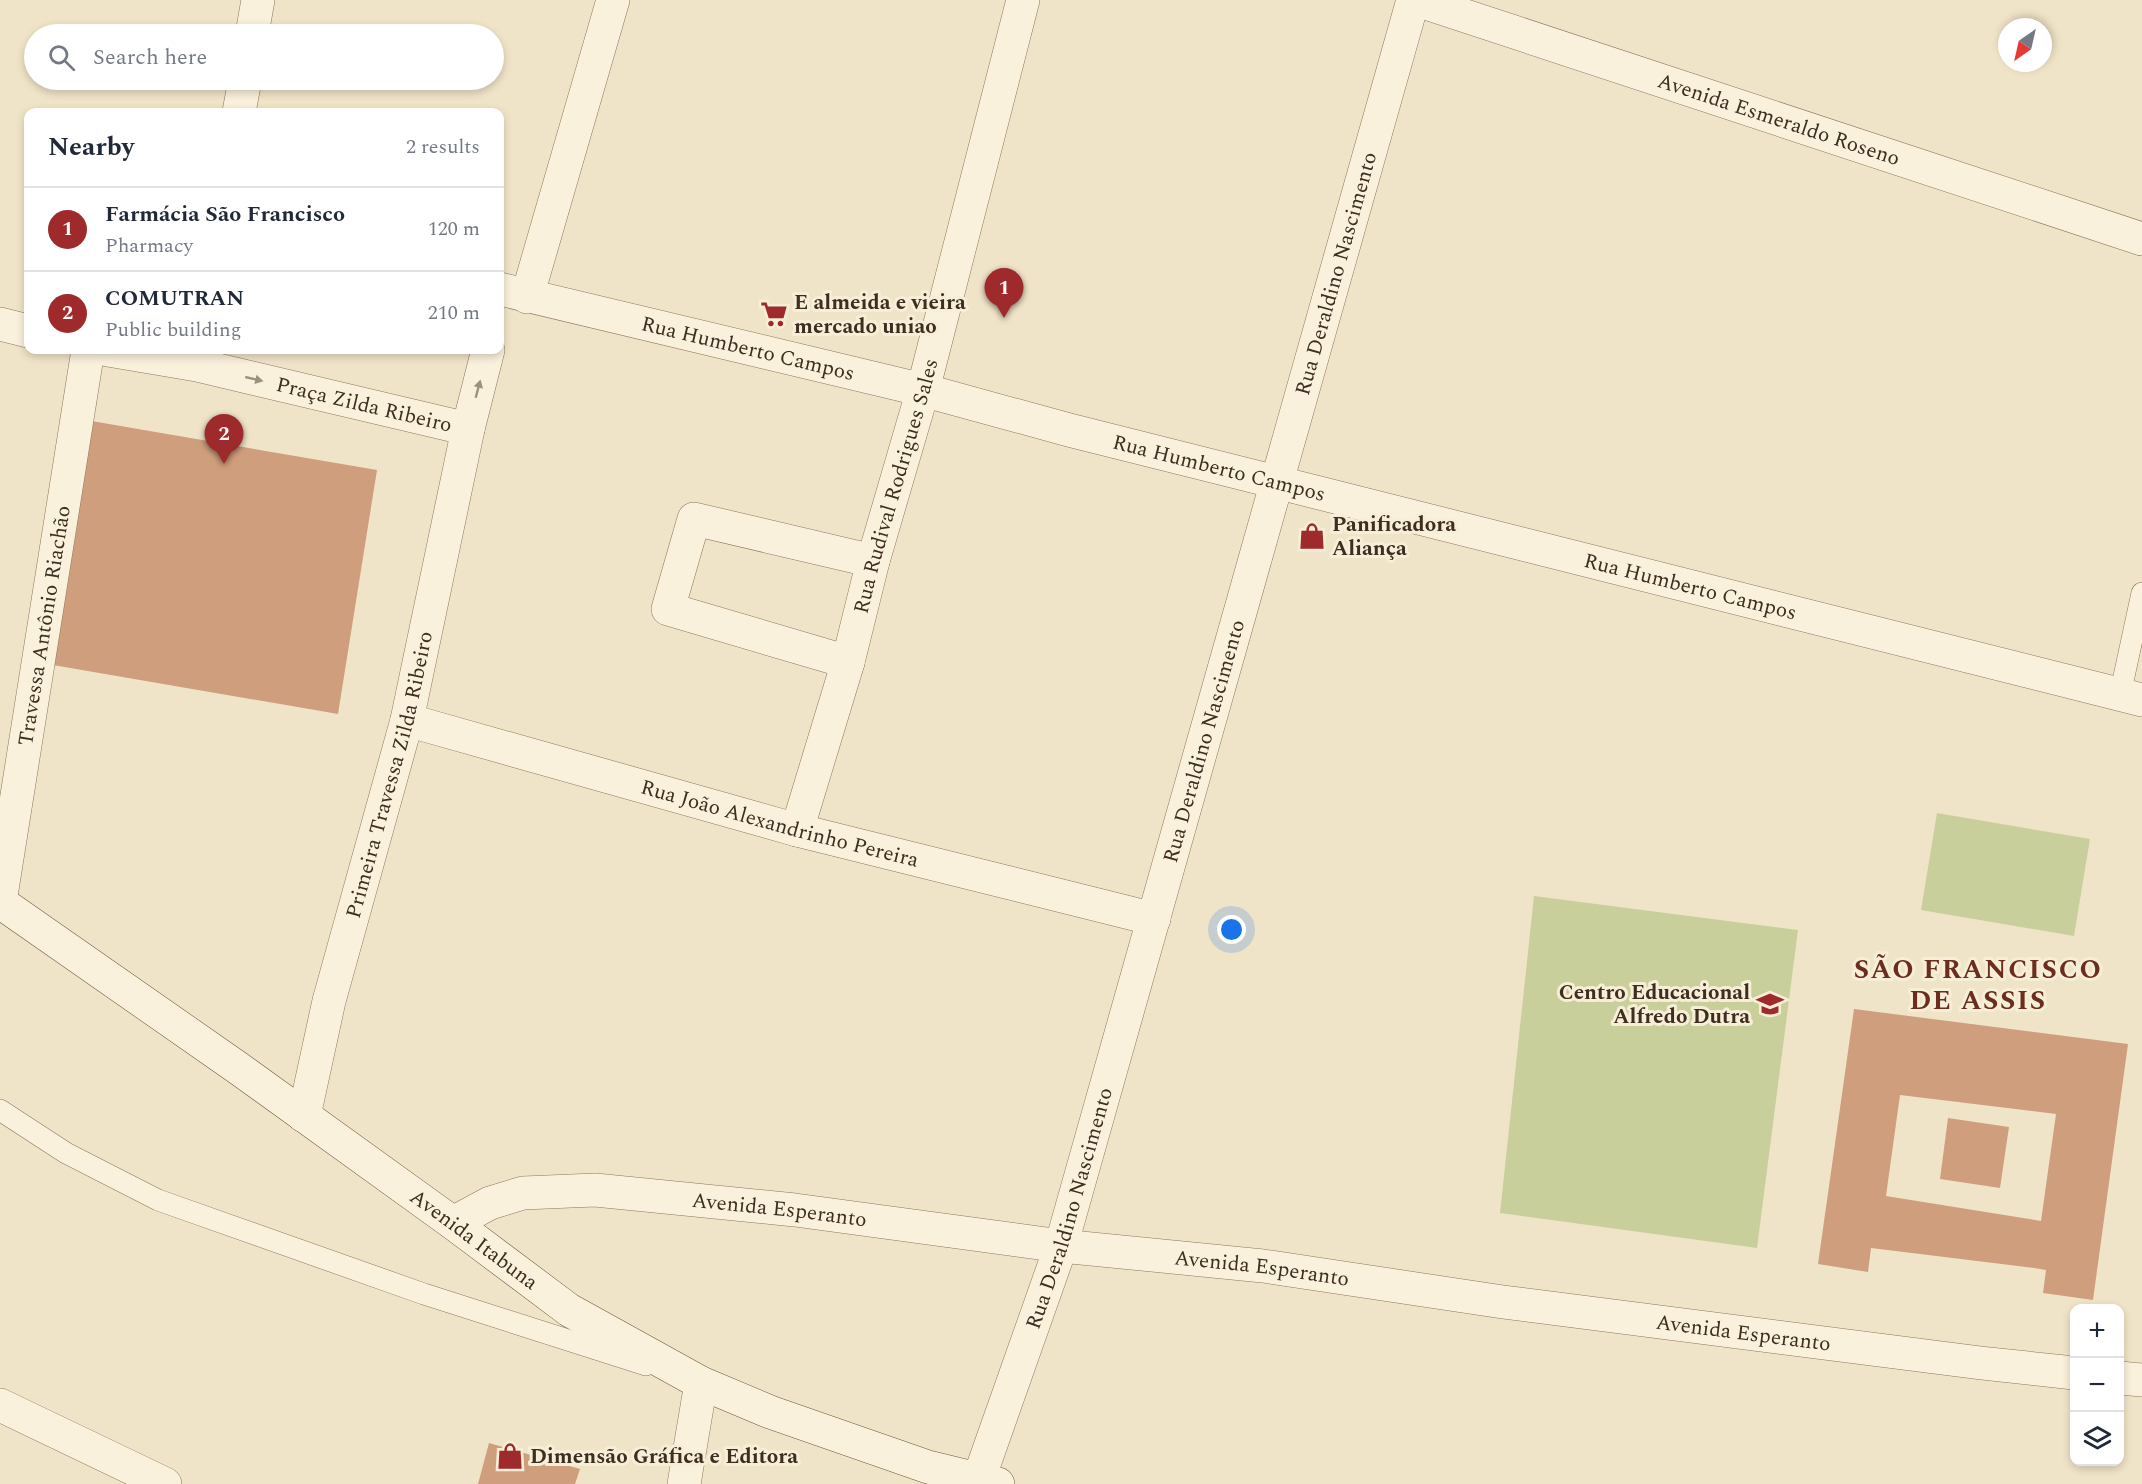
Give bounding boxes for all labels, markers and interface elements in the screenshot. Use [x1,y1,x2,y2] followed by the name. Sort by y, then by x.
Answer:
[1998,18,2052,72] north arrow
[24,24,504,90] search box
[45,41,78,74] icon: search
[93,41,207,74] text: Search here
[1653,65,1904,175] street label: Avenida Esmeraldo Roseno
[48,127,134,167] text: Nearby
[406,132,480,162] text: 2 results
[1287,148,1386,399] street label: Rua Deraldino Nascimento
[105,198,345,231] text: Farmácia São Francisco
[62,214,73,244] text: 1
[428,214,480,244] text: 120 m
[105,231,193,261] text: Pharmacy
[984,268,1024,318] pin: 1
[105,282,244,315] text: COMUTRAN
[794,287,966,343] place label: E almeida e vieira mercado uniao
[62,298,73,328] text: 2
[428,298,480,328] text: 210 m
[759,299,789,329] supermarket icon: E almeida e vieira mercado uniao
[638,308,858,390] street label: Rua Humberto Campos
[105,315,241,345] text: Public building
[846,355,947,617] street label: Rua Rudival Rodrigues Sales
[273,369,455,442] street label: Praça Zilda Ribeiro
[245,374,263,384] one-way arrow
[474,380,483,398] one-way arrow
[204,414,244,464] pin: 2
[1109,427,1329,511] street label: Rua Humberto Campos
[10,503,80,748] street label: Travessa Antônio Riachão
[1332,509,1456,565] place label: Panificadora Aliança
[1297,521,1327,551] shop icon: Panificadora Aliança
[1580,545,1800,629] street label: Rua Humberto Campos
[1155,616,1254,867] street label: Rua Deraldino Nascimento
[338,628,442,922] street label: Primeira Travessa Zilda Ribeiro
[637,772,923,877] street label: Rua João Alexandrinho Pereira
[1217,915,1246,944] your location
[1854,949,2102,1022] district label: SÃO FRANCISCO DE ASSIS
[1559,977,1750,1033] place label: Centro Educacional Alfredo Dutra
[1755,989,1785,1019] school or university icon: Centro Educacional Alfredo Dutra
[1018,1084,1122,1334] street label: Rua Deraldino Nascimento
[403,1182,545,1299] street label: Avenida Itabuna
[690,1185,869,1237] street label: Avenida Esperanto
[1173,1242,1351,1296] street label: Avenida Esperanto
[2070,1304,2124,1466] map controls
[2070,1304,2124,1358] button: +
[1654,1307,1833,1361] street label: Avenida Esperanto
[2070,1358,2124,1412] button: −
[2070,1412,2124,1466] button: layers
[495,1441,525,1471] shop icon: Dimensão Gráfica e Editora
[530,1441,798,1473] place label: Dimensão Gráfica e Editora

